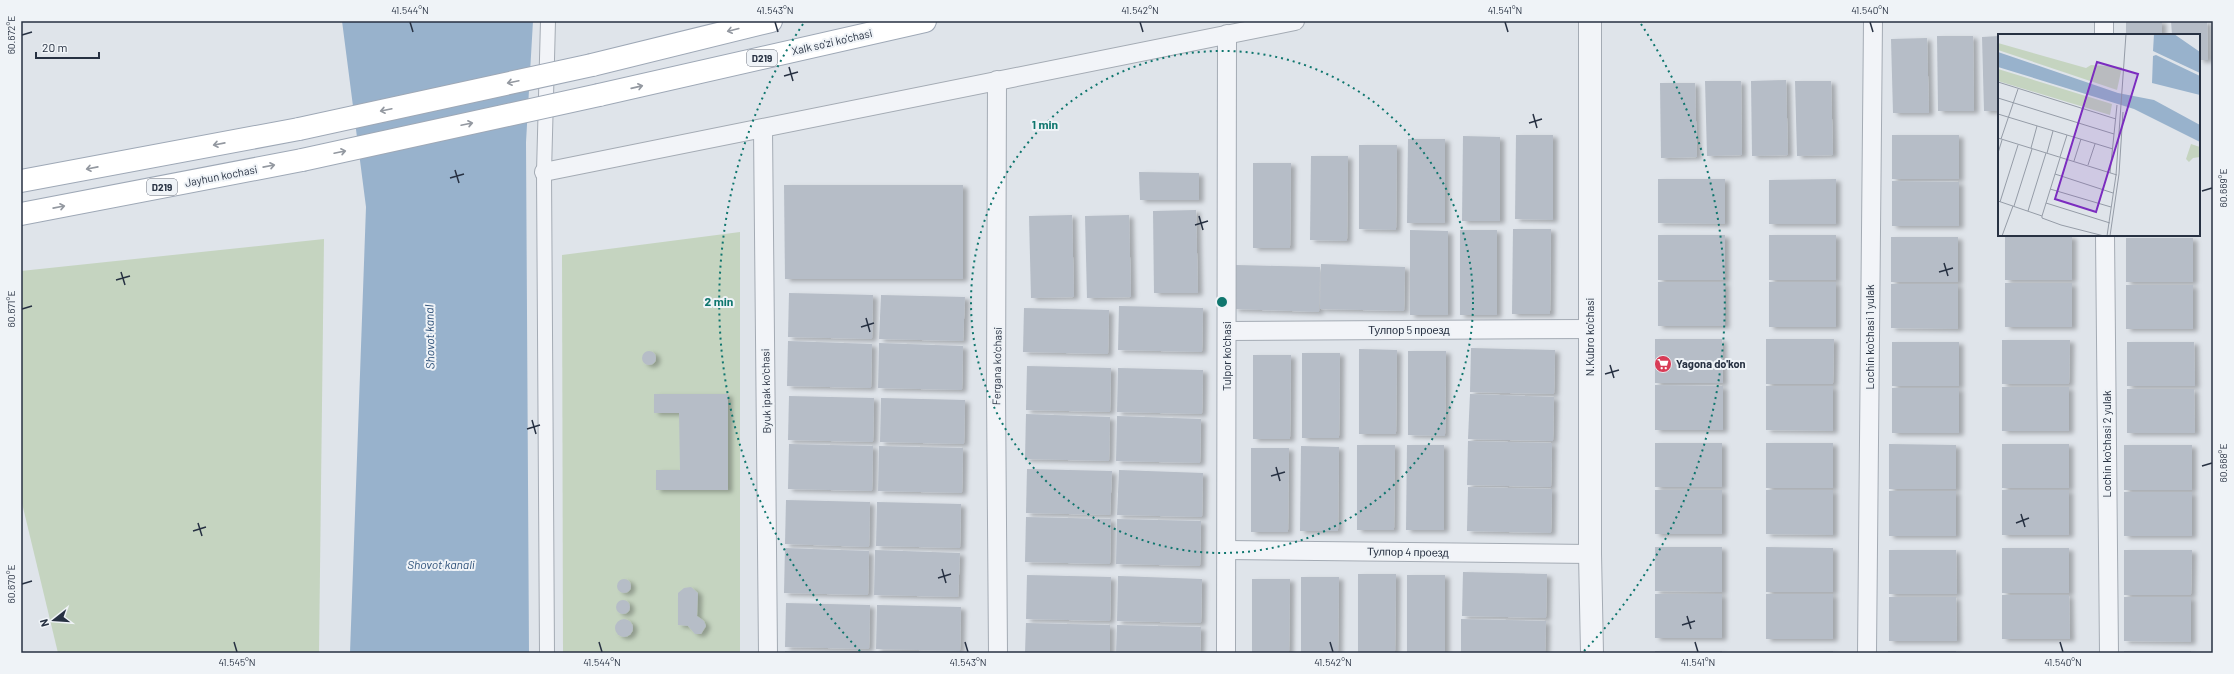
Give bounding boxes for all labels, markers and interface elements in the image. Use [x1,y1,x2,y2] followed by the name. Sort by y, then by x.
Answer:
[391,4,429,16] text: 41.544°N
[756,4,794,16] text: 41.543°N
[1121,4,1159,16] text: 41.542°N
[1488,4,1522,16] text: 41.541°N
[1851,4,1889,16] text: 41.540°N
[5,16,17,54] text: 60.672°E
[790,26,874,57] street label: Xalk so'zi ko'chasi
[727,27,740,35] one-way arrow
[36,34,99,60] scale bar
[1998,34,2200,236] inset map
[42,40,68,54] text: 20 m
[747,50,777,66] road number: D219
[507,78,520,86] one-way arrow
[630,82,643,90] one-way arrow
[380,106,393,114] one-way arrow
[1032,117,1058,131] text: 1 min
[461,119,474,127] one-way arrow
[213,140,226,148] one-way arrow
[334,147,347,155] one-way arrow
[184,162,258,189] street label: Jayhun kochasi
[263,162,276,170] one-way arrow
[86,164,99,172] one-way arrow
[2217,169,2229,207] text: 60.669°E
[147,179,177,195] road number: D219
[52,203,65,211] one-way arrow
[1863,284,1876,390] street label: Lochin ko'chasi 1 yulak
[5,291,17,327] text: 60.671°E
[705,294,733,308] text: 2 min
[1215,295,1229,309] centre of rings
[1583,297,1596,376] street label: N.Kubro ko'chasi
[421,304,437,369] water label: Shovot kanal
[1220,321,1233,391] street label: Tulpor ko'chasi
[1368,323,1450,336] street label: Тулпор 5 проезд
[989,327,1004,405] street label: Fergana ko'chasi
[758,348,773,434] street label: Byuk ipak ko'chasi
[1653,354,1673,374] supermarket icon: Yagona do'kon
[1676,357,1746,370] place label: Yagona do'kon
[2100,390,2113,498] street label: Lochin ko'chasi 2 yulak
[2217,444,2229,482] text: 60.668°E
[1367,544,1450,559] street label: Тулпор 4 проезд
[407,557,475,571] water label: Shovot kanali
[5,565,17,603] text: 60.670°E
[34,600,74,640] north arrow
[37,618,51,628] text: N
[218,656,256,668] text: 41.545°N
[583,656,621,668] text: 41.544°N
[949,656,987,668] text: 41.543°N
[1314,656,1352,668] text: 41.542°N
[1681,656,1715,668] text: 41.541°N
[2044,656,2082,668] text: 41.540°N

